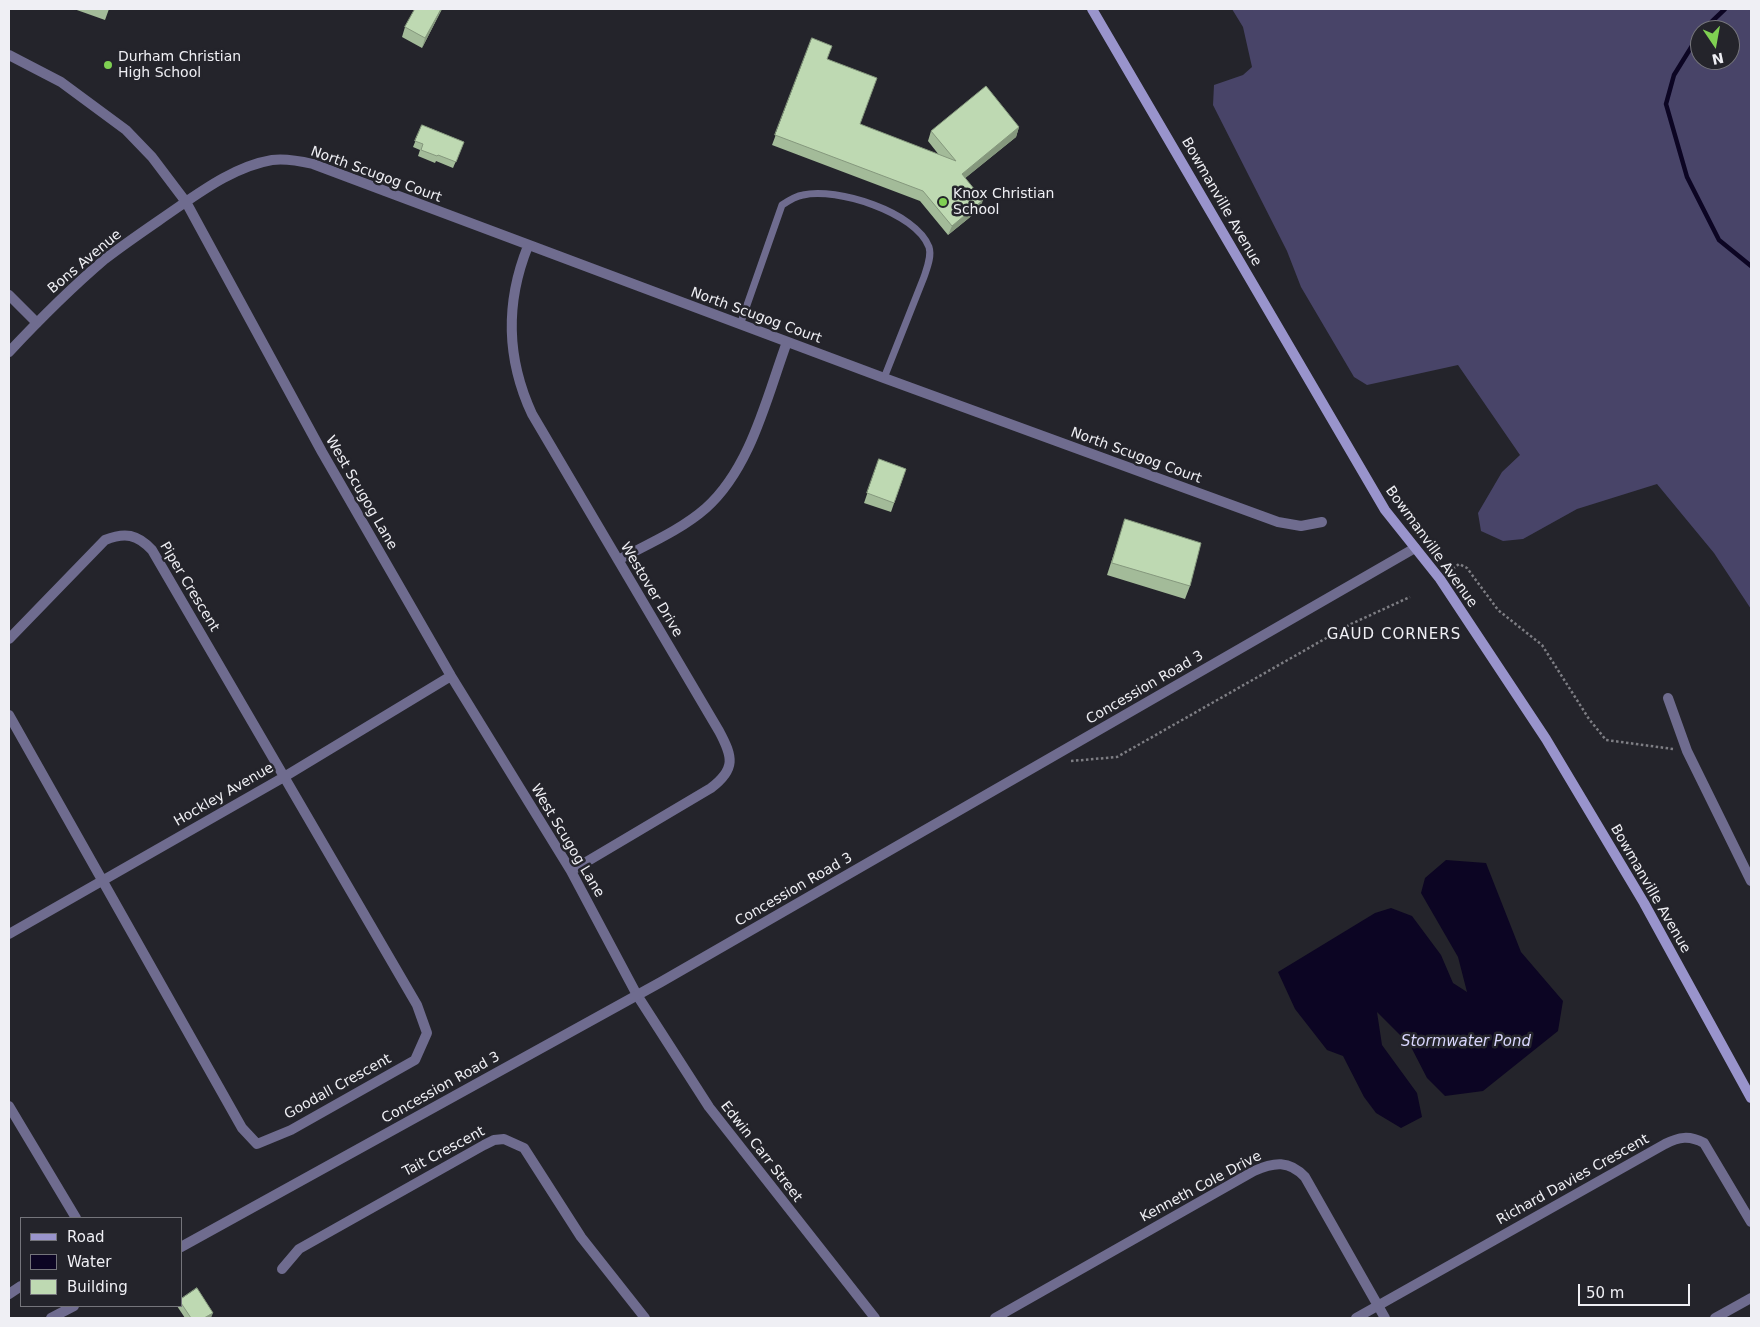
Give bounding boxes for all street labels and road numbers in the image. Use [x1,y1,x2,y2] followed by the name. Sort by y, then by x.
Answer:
[1177,135,1265,269] street label: Bowmanville Avenue
[308,143,444,207] street label: North Scugog Court
[45,226,125,298] street label: Bons Avenue
[688,284,824,348] street label: North Scugog Court
[1068,424,1204,488] street label: North Scugog Court
[321,433,401,553] street label: West Scugog Lane
[1381,483,1481,611] street label: Bowmanville Avenue
[156,539,222,635] street label: Piper Crescent
[616,540,686,640] street label: Westover Drive
[1083,648,1207,728] street label: Concession Road 3
[171,760,277,830] street label: Hockley Avenue
[527,781,607,901] street label: West Scugog Lane
[1606,822,1694,956] street label: Bowmanville Avenue
[732,850,856,930] street label: Concession Road 3
[379,1049,503,1127] street label: Concession Road 3
[282,1051,394,1123] street label: Goodall Crescent
[717,1098,805,1206] street label: Edwin Carr Street
[400,1123,488,1181] street label: Tait Crescent
[1494,1131,1652,1229] street label: Richard Davies Crescent
[1138,1148,1264,1226] street label: Kenneth Cole Drive

